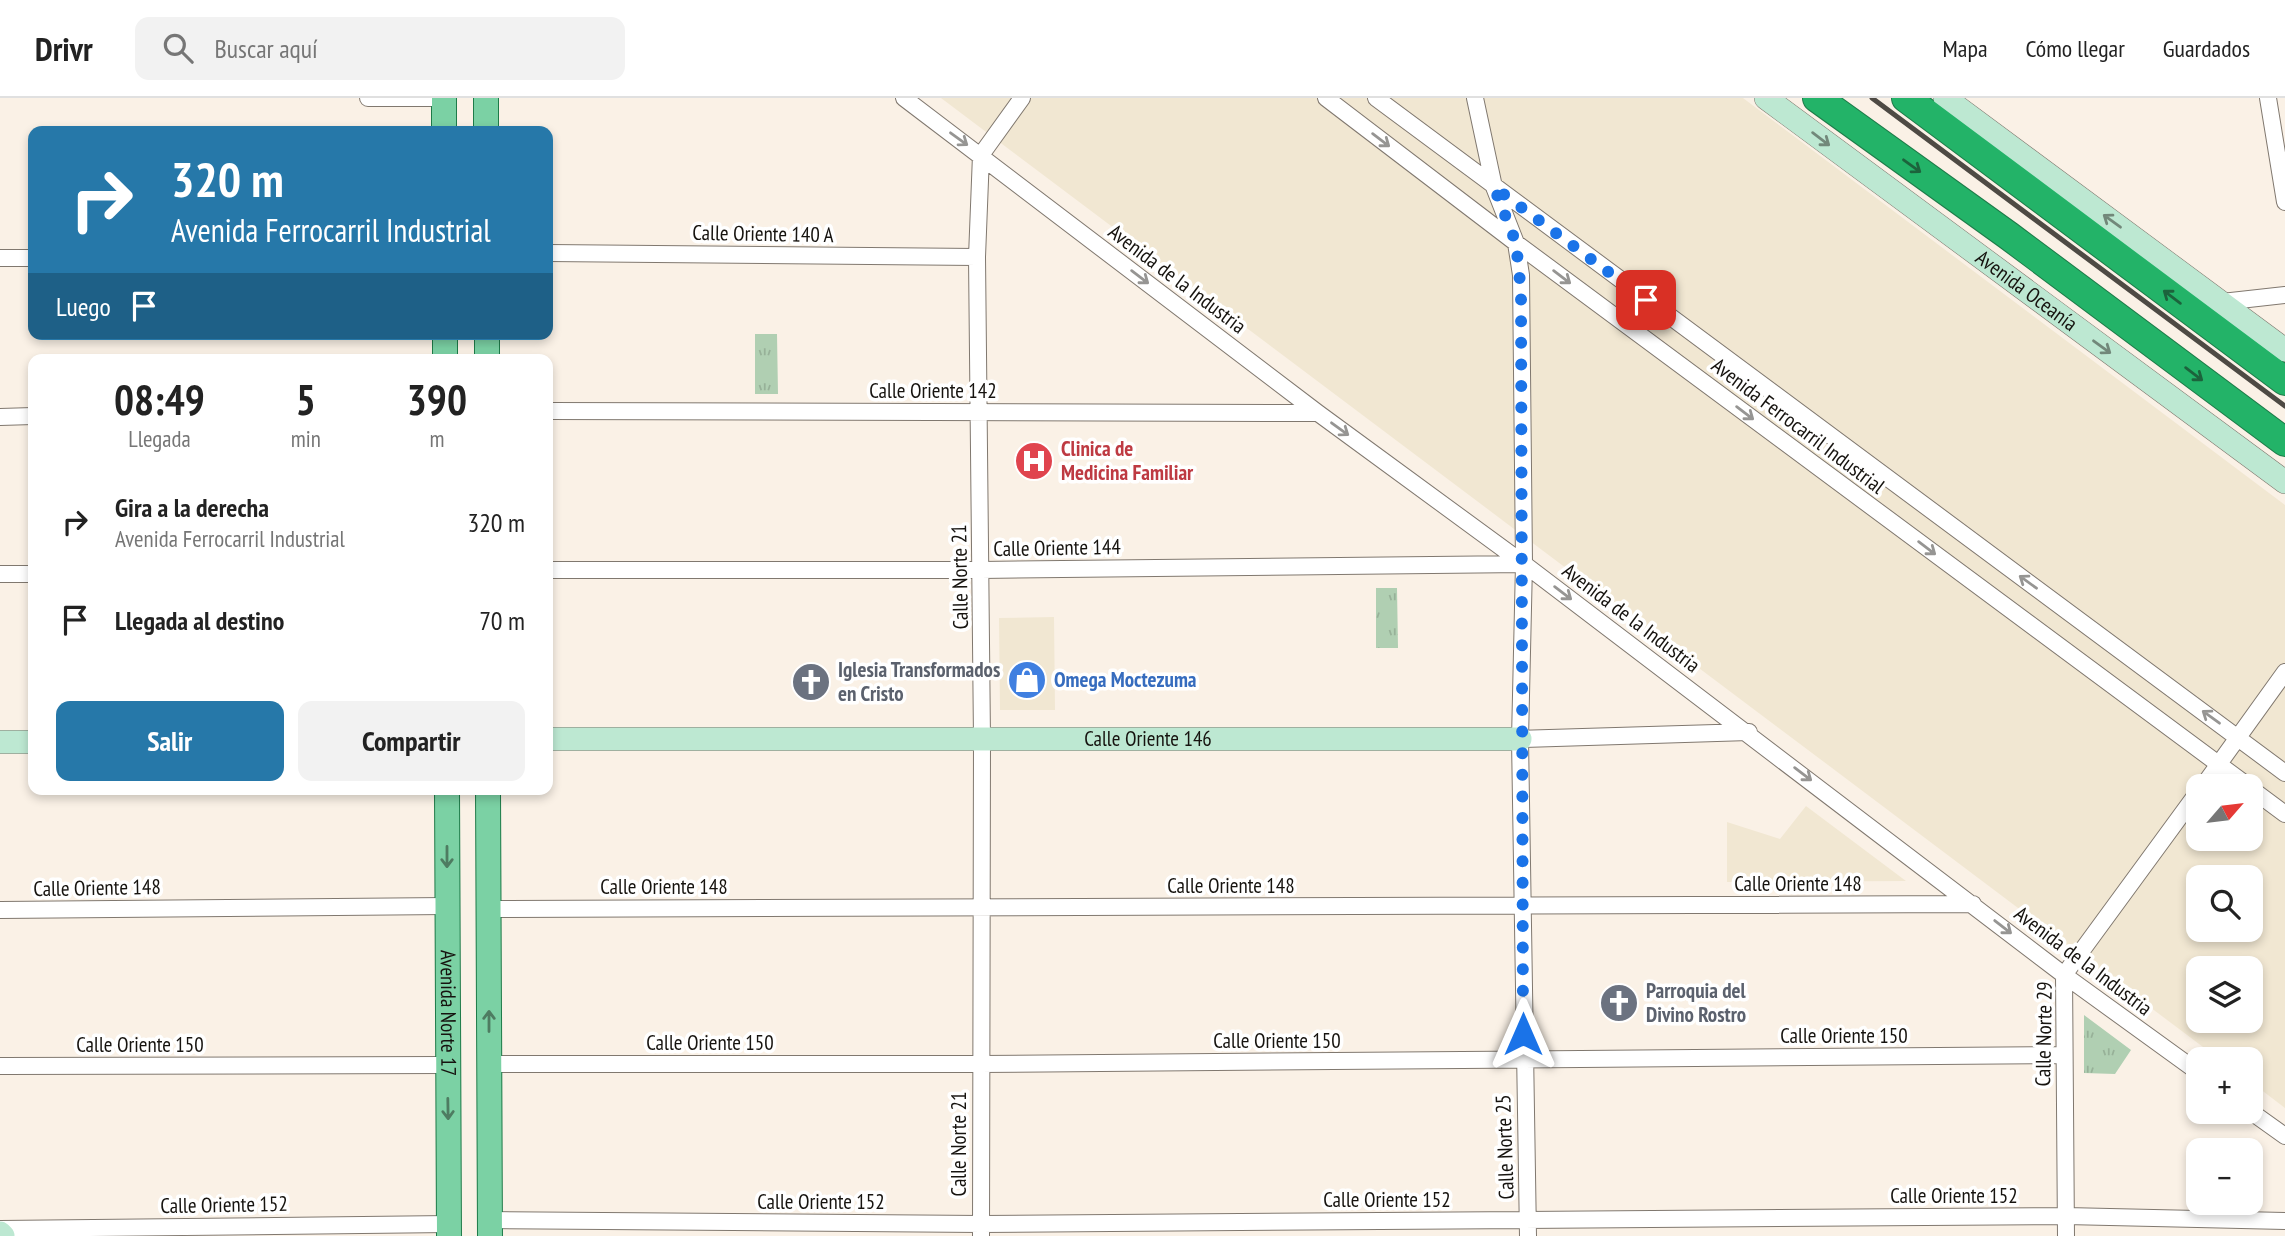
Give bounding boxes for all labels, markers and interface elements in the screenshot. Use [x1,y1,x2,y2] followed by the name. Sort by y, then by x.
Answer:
[135,17,625,80] search box
[35,27,93,70] text: Drivr
[159,29,197,67] icon: search
[215,32,318,65] text: Buscar aquí
[1943,33,1988,64] text: Mapa
[2026,33,2125,64] text: Cómo llegar
[2163,33,2250,64] text: Guardados
[949,131,968,146] one-way arrow
[1811,131,1830,146] one-way arrow
[1371,132,1389,147] one-way arrow
[171,147,284,211] text: 320 m
[56,154,147,245] icon: right
[1902,159,1921,174] one-way arrow
[171,209,491,251] text: Avenida Ferrocarril Industrial
[2104,214,2122,229] one-way arrow
[1103,218,1252,339] street label: Avenida de la Industria
[692,219,834,248] street label: Calle Oriente 140 A
[1971,244,2083,337] street label: Avenida Oceanía
[1130,269,1148,284] one-way arrow
[1552,270,1571,284] one-way arrow
[1616,270,1676,330] pin
[1627,281,1665,319] icon: arrive
[125,287,163,325] icon: arrive
[2163,289,2181,304] one-way arrow
[56,290,111,323] text: Luego
[2092,340,2111,354] one-way arrow
[1706,352,1890,500] street label: Avenida Ferrocarril Industrial
[2184,367,2203,381] one-way arrow
[114,372,205,427] text: 08:49
[296,372,316,427] text: 5
[407,372,467,427] text: 390
[869,377,997,404] street label: Calle Oriente 142
[1735,405,1753,420] one-way arrow
[1330,422,1349,437] one-way arrow
[128,424,191,453] text: Llegada
[291,424,321,453] text: min
[429,424,444,453] text: m
[1061,435,1194,486] place label: Clinica de Medicina Familiar
[1013,440,1055,482] hospital icon: Clinica de Medicina Familiar
[115,491,269,524] text: Gira a la derecha
[56,503,94,541] icon: right
[467,506,525,539] text: 320 m
[115,524,345,553] text: Avenida Ferrocarril Industrial
[945,524,974,630] street label: Calle Norte 21
[993,533,1121,562] street label: Calle Oriente 144
[1917,541,1936,555] one-way arrow
[1557,557,1706,678] street label: Avenida de la Industria
[2019,575,2038,589] one-way arrow
[1553,586,1572,600] one-way arrow
[56,601,94,639] icon: arrive
[115,604,284,637] text: Llegada al destino
[479,604,525,637] text: 70 m
[838,656,1000,707] place label: Iglesia Transformados en Cristo
[1006,659,1048,701] shop icon: Omega Moctezuma
[790,661,832,703] church icon: Iglesia Transformados en Cristo
[1054,666,1197,693] place label: Omega Moctezuma
[56,701,284,781] button: Salir
[298,701,525,781] button: Compartir
[2202,710,2221,724] one-way arrow
[1084,725,1212,752] street label: Calle Oriente 146
[1793,766,1811,781] one-way arrow
[2186,774,2263,850] north arrow
[2186,774,2263,1215] map controls
[440,846,454,869] one-way arrow
[2186,865,2263,942] button: search
[1734,870,1862,897] street label: Calle Oriente 148
[1167,872,1295,899] street label: Calle Oriente 148
[33,873,161,902] street label: Calle Oriente 148
[600,873,728,900] street label: Calle Oriente 148
[2009,900,2158,1021] street label: Avenida de la Industria
[1993,920,2011,935] one-way arrow
[435,950,462,1076] street label: Avenida Norte 17
[2186,956,2263,1033] button: layers
[1646,977,1747,1028] place label: Parroquia del Divino Rostro
[2029,981,2058,1087] street label: Calle Norte 29
[1598,982,1640,1024] church icon: Parroquia del Divino Rostro
[1486,997,1560,1071] position arrow
[482,1010,496,1033] one-way arrow
[1780,1022,1908,1049] street label: Calle Oriente 150
[1213,1027,1341,1054] street label: Calle Oriente 150
[646,1029,774,1056] street label: Calle Oriente 150
[76,1031,204,1058] street label: Calle Oriente 150
[2186,1047,2263,1124] button: +
[945,1092,972,1196] street label: Calle Norte 21
[1489,1094,1520,1200] street label: Calle Norte 25
[441,1098,455,1121] one-way arrow
[2186,1138,2263,1215] button: −
[1890,1182,2018,1209] street label: Calle Oriente 152
[1323,1186,1451,1213] street label: Calle Oriente 152
[757,1188,885,1215] street label: Calle Oriente 152
[160,1190,288,1219] street label: Calle Oriente 152

